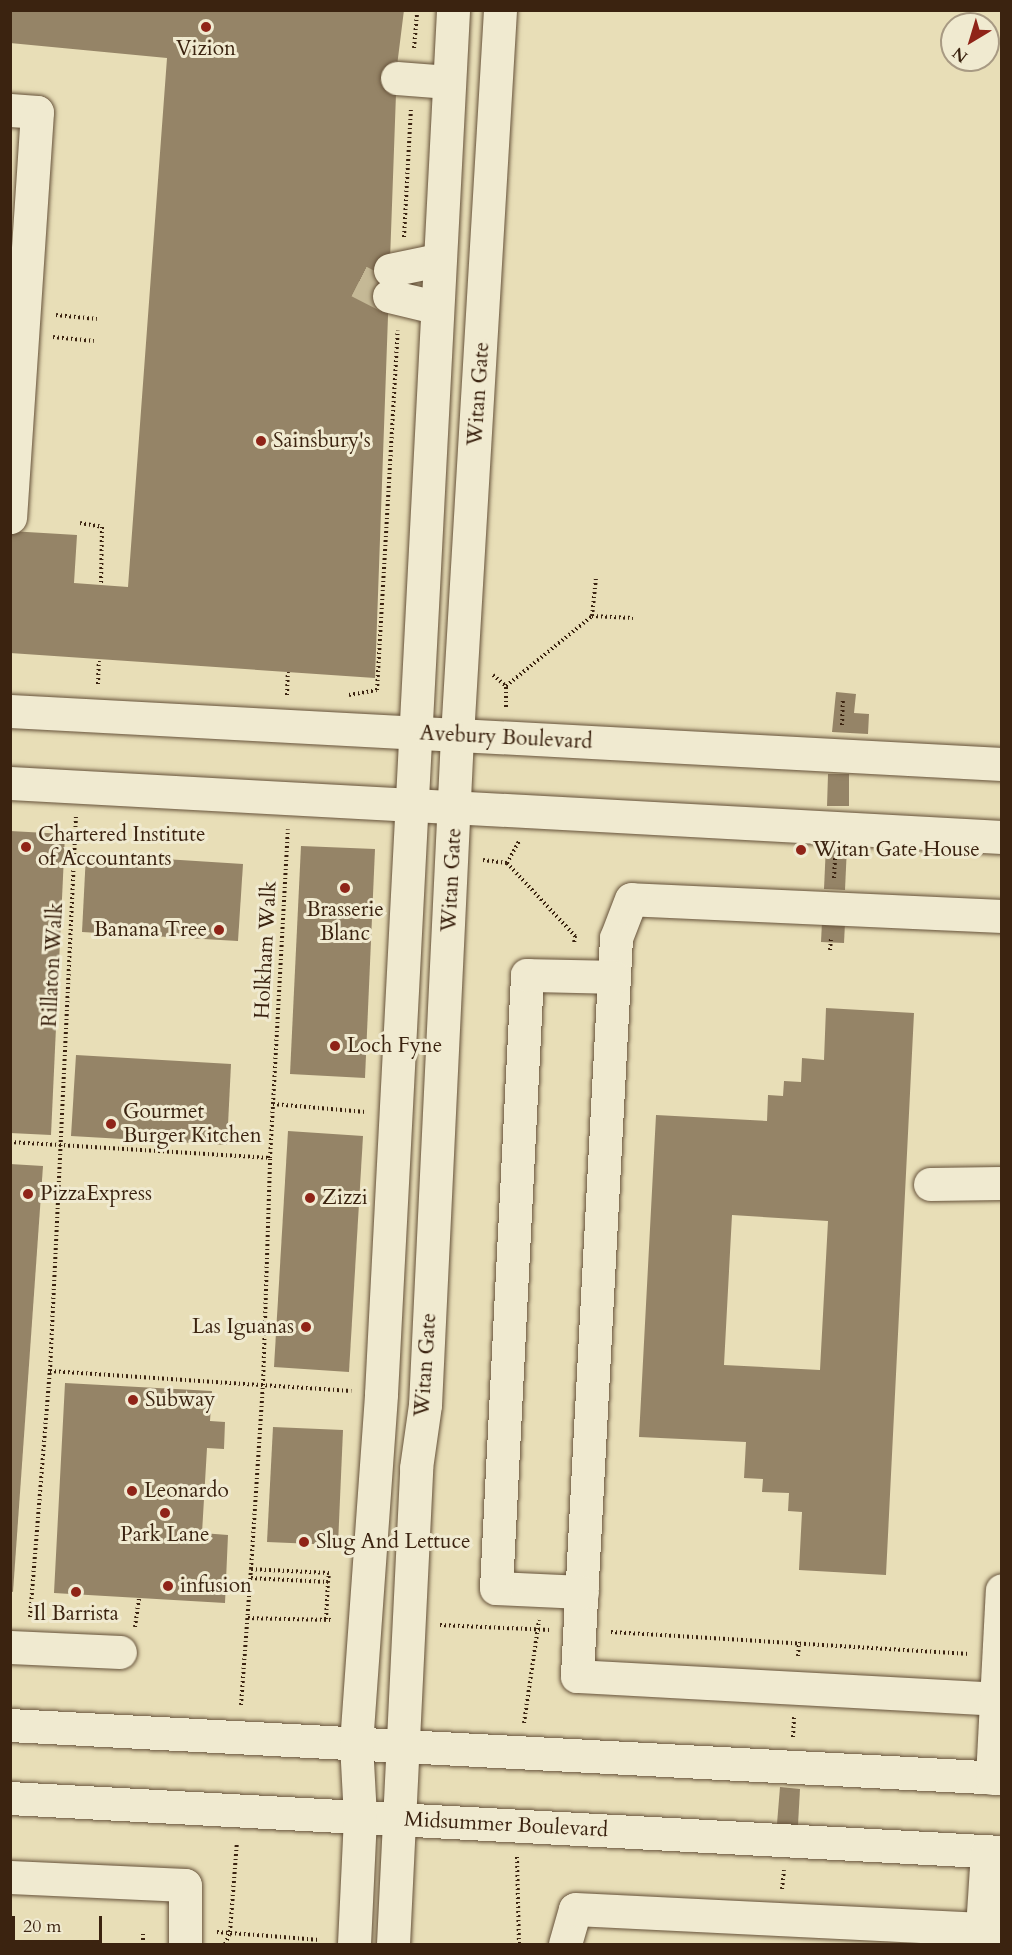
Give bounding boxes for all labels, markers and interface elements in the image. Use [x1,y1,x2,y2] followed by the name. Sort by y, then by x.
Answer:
[940,12,1000,72] north arrow
[199,20,213,34] marker: Vizion
[176,36,236,62] place label: Vizion
[948,42,972,68] text: N
[463,341,495,447] street label: Witan Gate
[273,428,371,454] place label: Sainsbury's
[254,434,268,448] marker: Sainsbury's
[419,721,593,755] street label: Avebury Boulevard
[38,822,205,872] place label: Chartered Institute of Accountants
[437,827,467,933] street label: Witan Gate
[813,837,980,863] place label: Witan Gate House
[19,840,33,854] marker: Chartered Institute of Accountants
[794,843,808,857] marker: Witan Gate House
[250,880,282,1020] street label: Holkham Walk
[338,881,352,895] marker: Brasserie Blanc
[306,897,384,947] place label: Brasserie Blanc
[37,902,69,1028] street label: Rillaton Walk
[94,917,207,943] place label: Banana Tree
[212,923,226,937] marker: Banana Tree
[347,1033,442,1059] place label: Loch Fyne
[328,1039,342,1053] marker: Loch Fyne
[123,1099,262,1149] place label: Gourmet Burger Kitchen
[104,1117,118,1131] marker: Gourmet Burger Kitchen
[40,1181,152,1207] place label: PizzaExpress
[322,1185,368,1211] place label: Zizzi
[21,1187,35,1201] marker: PizzaExpress
[303,1191,317,1205] marker: Zizzi
[410,1312,442,1418] street label: Witan Gate
[192,1314,294,1340] place label: Las Iguanas
[299,1320,313,1334] marker: Las Iguanas
[145,1387,215,1413] place label: Subway
[126,1393,140,1407] marker: Subway
[144,1478,229,1504] place label: Leonardo
[125,1484,139,1498] marker: Leonardo
[158,1506,172,1520] marker: Park Lane
[120,1522,210,1548] place label: Park Lane
[316,1529,471,1555] place label: Slug And Lettuce
[297,1535,311,1549] marker: Slug And Lettuce
[180,1573,252,1599] place label: infusion
[161,1579,175,1593] marker: infusion
[69,1585,83,1599] marker: Il Barrista
[33,1601,119,1627] place label: Il Barrista
[403,1807,609,1843] street label: Midsummer Boulevard
[15,1904,105,1942] scale bar
[23,1914,62,1939] text: 20 m

